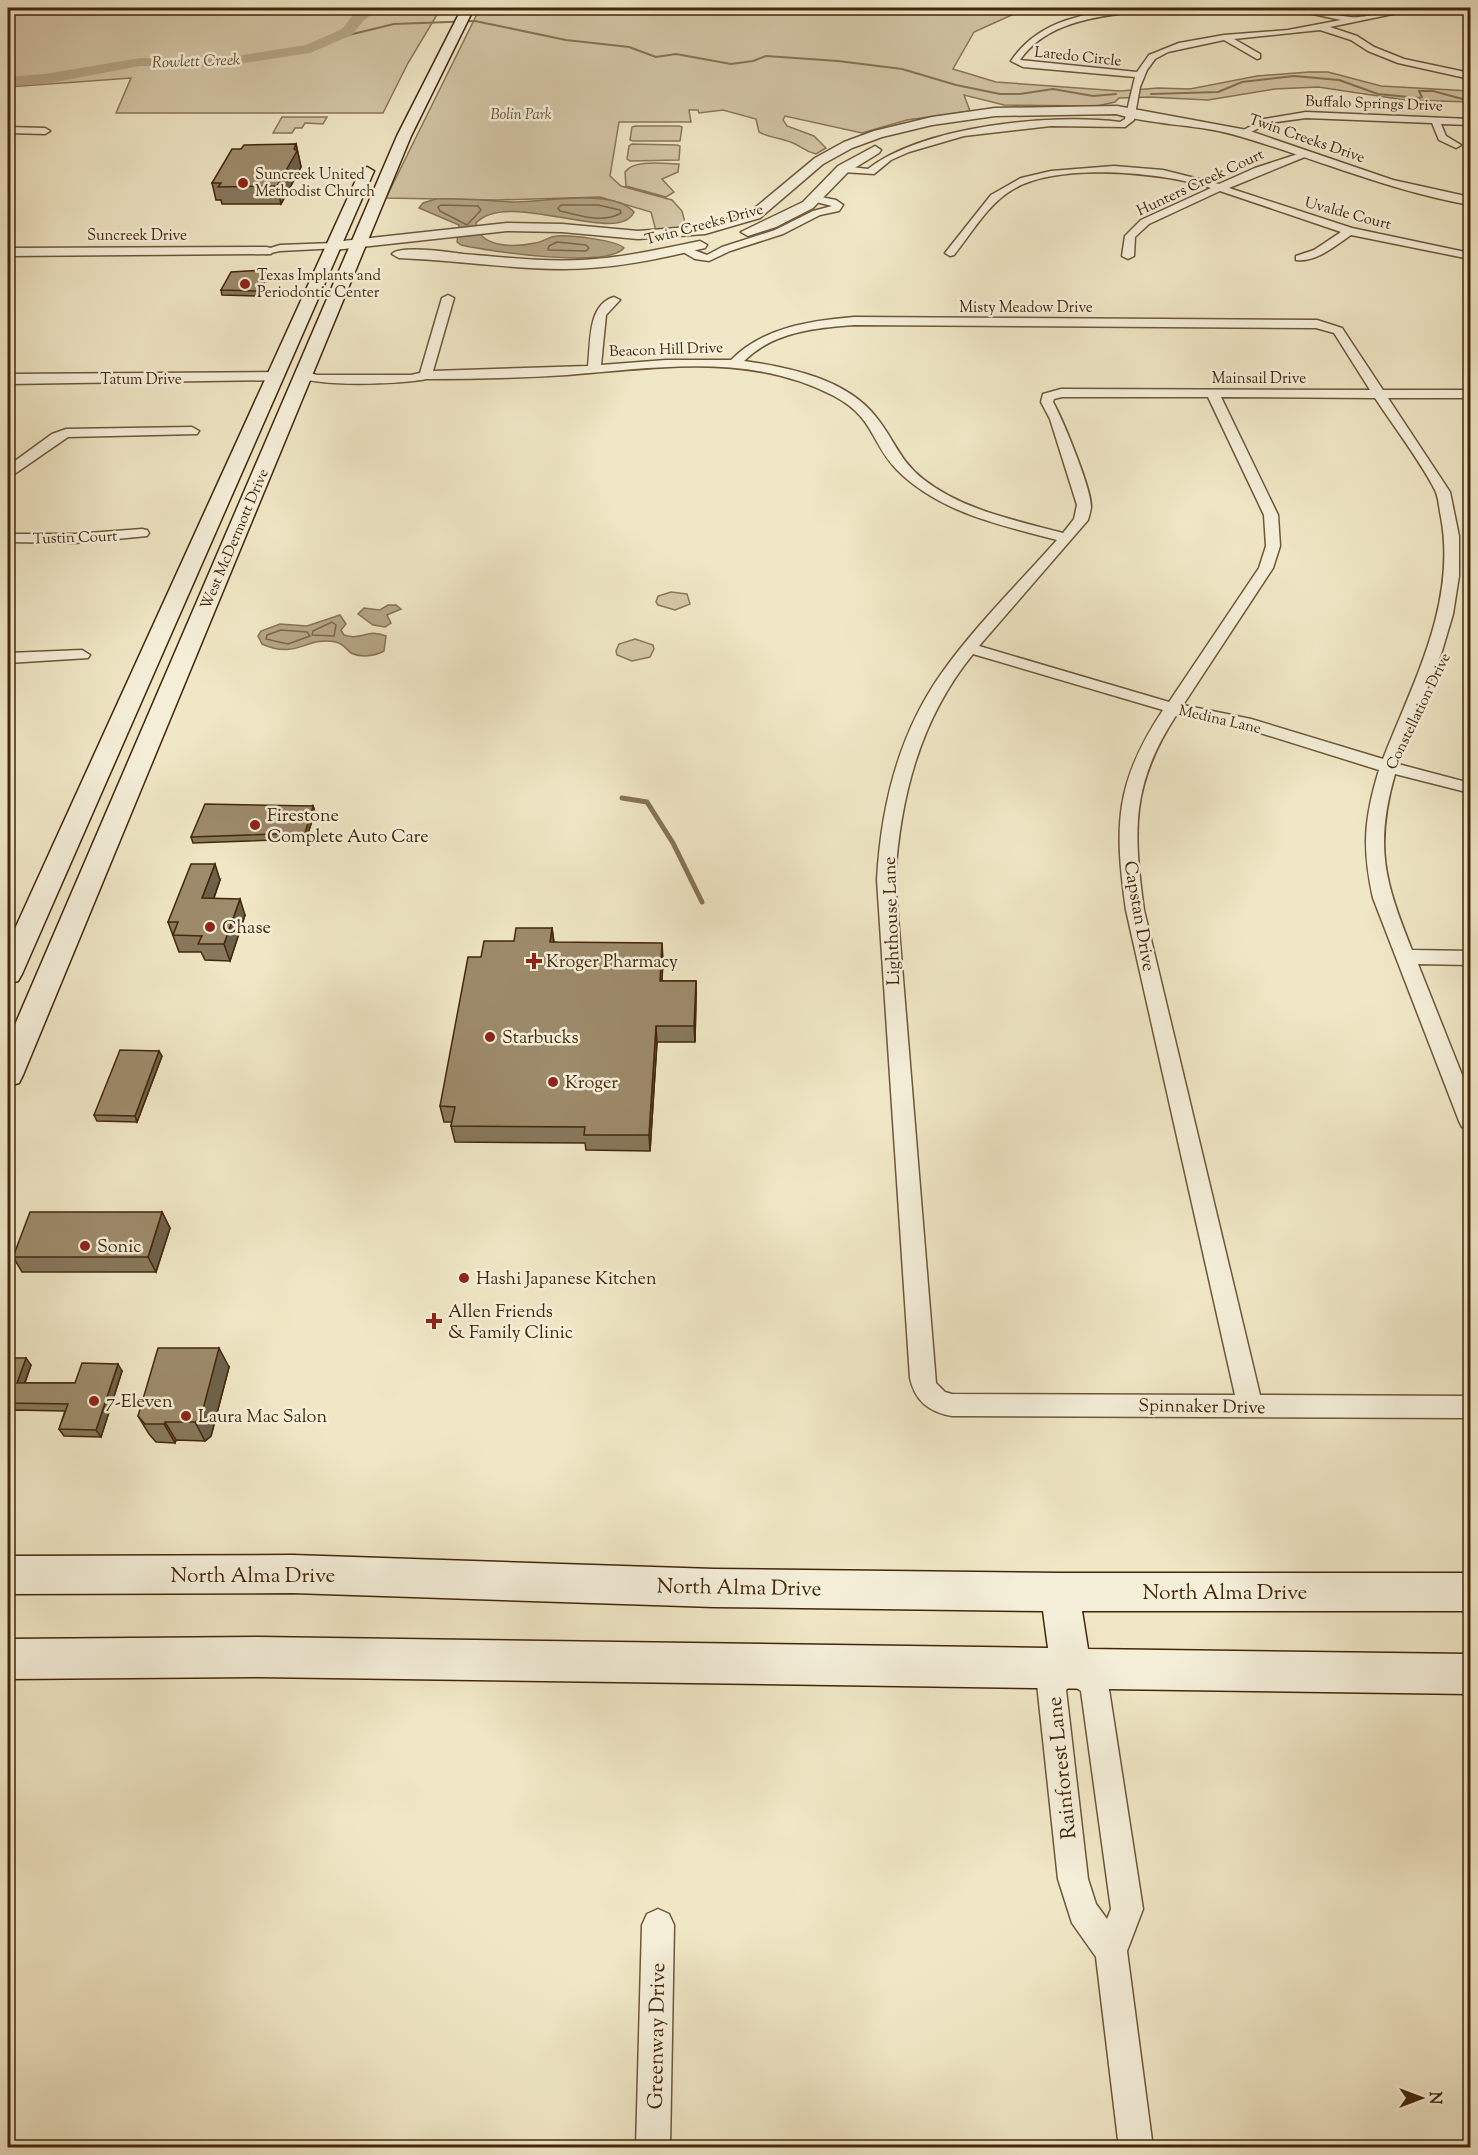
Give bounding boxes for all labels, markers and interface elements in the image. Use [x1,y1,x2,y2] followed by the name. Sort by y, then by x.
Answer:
[1033,42,1122,73] street label: Laredo Circle
[152,49,241,76] water label: Rowlett Creek
[1305,92,1443,117] street label: Buffalo Springs Drive
[490,105,552,126] park label: Bolin Park
[1246,110,1367,169] street label: Twin Creeks Drive
[1134,145,1268,222] street label: Hunters Creek Court
[255,165,375,203] place label: Suncreek United Methodist Church
[236,176,250,190] marker: Suncreek United Methodist Church
[1302,193,1393,236] street label: Uvalde Court
[643,200,766,251] street label: Twin Creeks Drive
[87,226,187,247] street label: Suncreek Drive
[257,266,381,304] place label: Texas Implants and Periodontic Center
[238,277,252,291] marker: Texas Implants and Periodontic Center
[959,298,1093,319] street label: Misty Meadow Drive
[609,338,723,363] street label: Beacon Hill Drive
[1212,369,1306,390] street label: Mainsail Drive
[100,370,182,391] street label: Tatum Drive
[196,466,275,613] street label: West McDermott Drive
[32,527,118,550] street label: Tustin Court
[1382,650,1457,774] street label: Constellation Drive
[1176,701,1263,740] street label: Medina Lane
[267,804,429,851] place label: Firestone Complete Auto Care
[248,818,262,832] marker: Firestone Complete Auto Care
[878,856,908,986] street label: Lighthouse Lane
[1116,859,1161,974] street label: Capstan Drive
[222,916,271,942] place label: Chase
[203,920,217,934] marker: Chase
[546,950,678,976] place label: Kroger Pharmacy
[527,954,541,968] marker: Kroger Pharmacy
[502,1026,579,1052] place label: Starbucks
[483,1030,497,1044] marker: Starbucks
[565,1071,618,1097] place label: Kroger
[546,1075,560,1089] marker: Kroger
[97,1235,141,1261] place label: Sonic
[78,1239,92,1253] marker: Sonic
[476,1267,657,1293] place label: Hashi Japanese Kitchen
[457,1271,471,1285] marker: Hashi Japanese Kitchen
[448,1300,573,1347] place label: Allen Friends & Family Clinic
[425,1312,443,1330] marker: Allen Friends & Family Clinic
[106,1390,173,1416] place label: 7-Eleven
[87,1394,101,1408] marker: 7-Eleven
[1138,1394,1266,1422] street label: Spinnaker Drive
[198,1405,327,1431] place label: Laura Mac Salon
[179,1409,193,1423] marker: Laura Mac Salon
[171,1562,335,1592] street label: North Alma Drive
[656,1573,822,1605] street label: North Alma Drive
[1143,1579,1307,1609] street label: North Alma Drive
[1041,1695,1085,1841] street label: Rainforest Lane
[642,1962,674,2110] street label: Greenway Drive
[1391,2068,1451,2128] north arrow
[1422,2092,1445,2105] text: N

